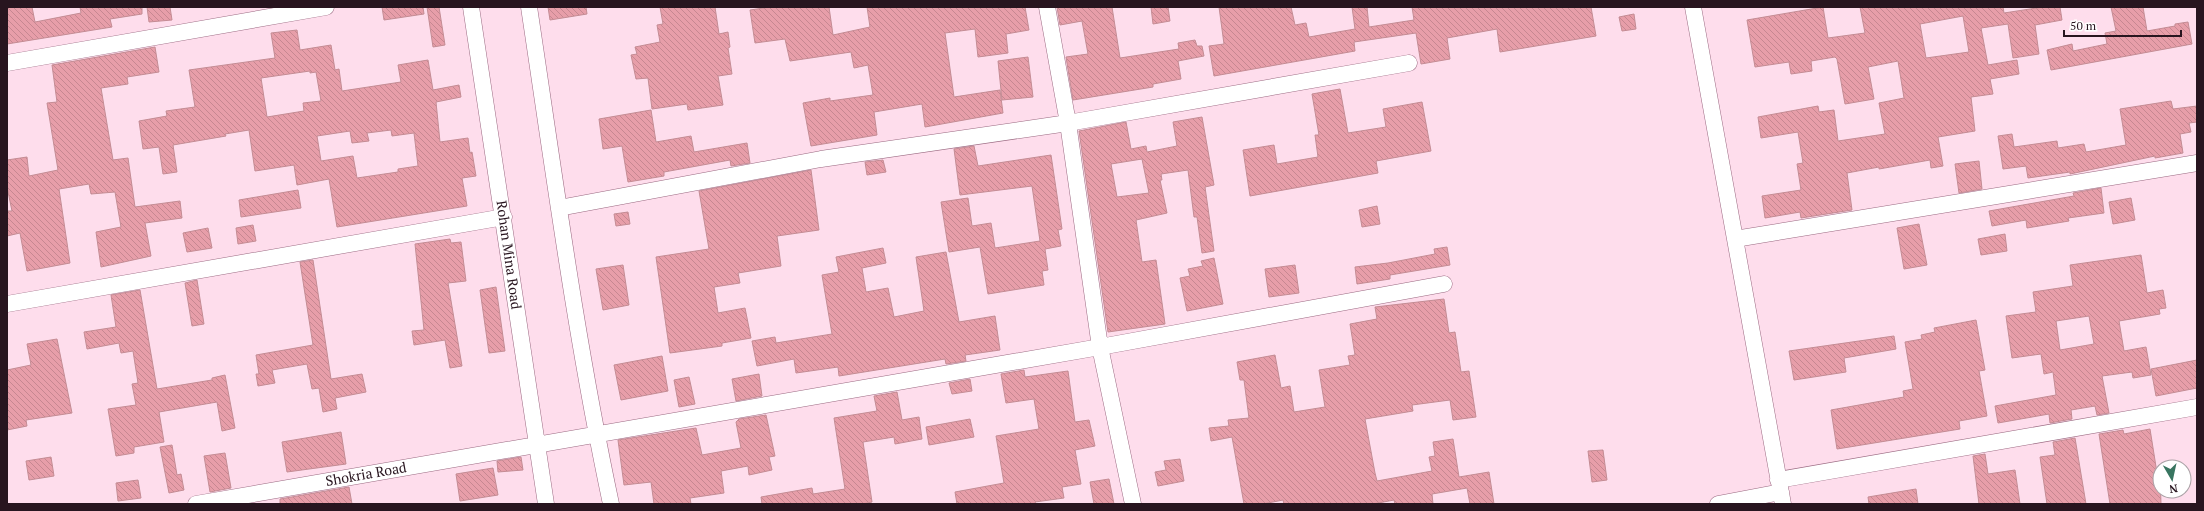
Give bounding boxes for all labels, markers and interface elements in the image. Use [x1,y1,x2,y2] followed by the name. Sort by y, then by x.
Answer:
[2064,12,2181,38] scale bar
[2070,18,2097,33] text: 50 m
[492,199,527,311] street label: Rohan Mina Road
[324,457,408,490] street label: Shokria Road
[2152,459,2192,499] north arrow
[2168,481,2179,497] text: N

